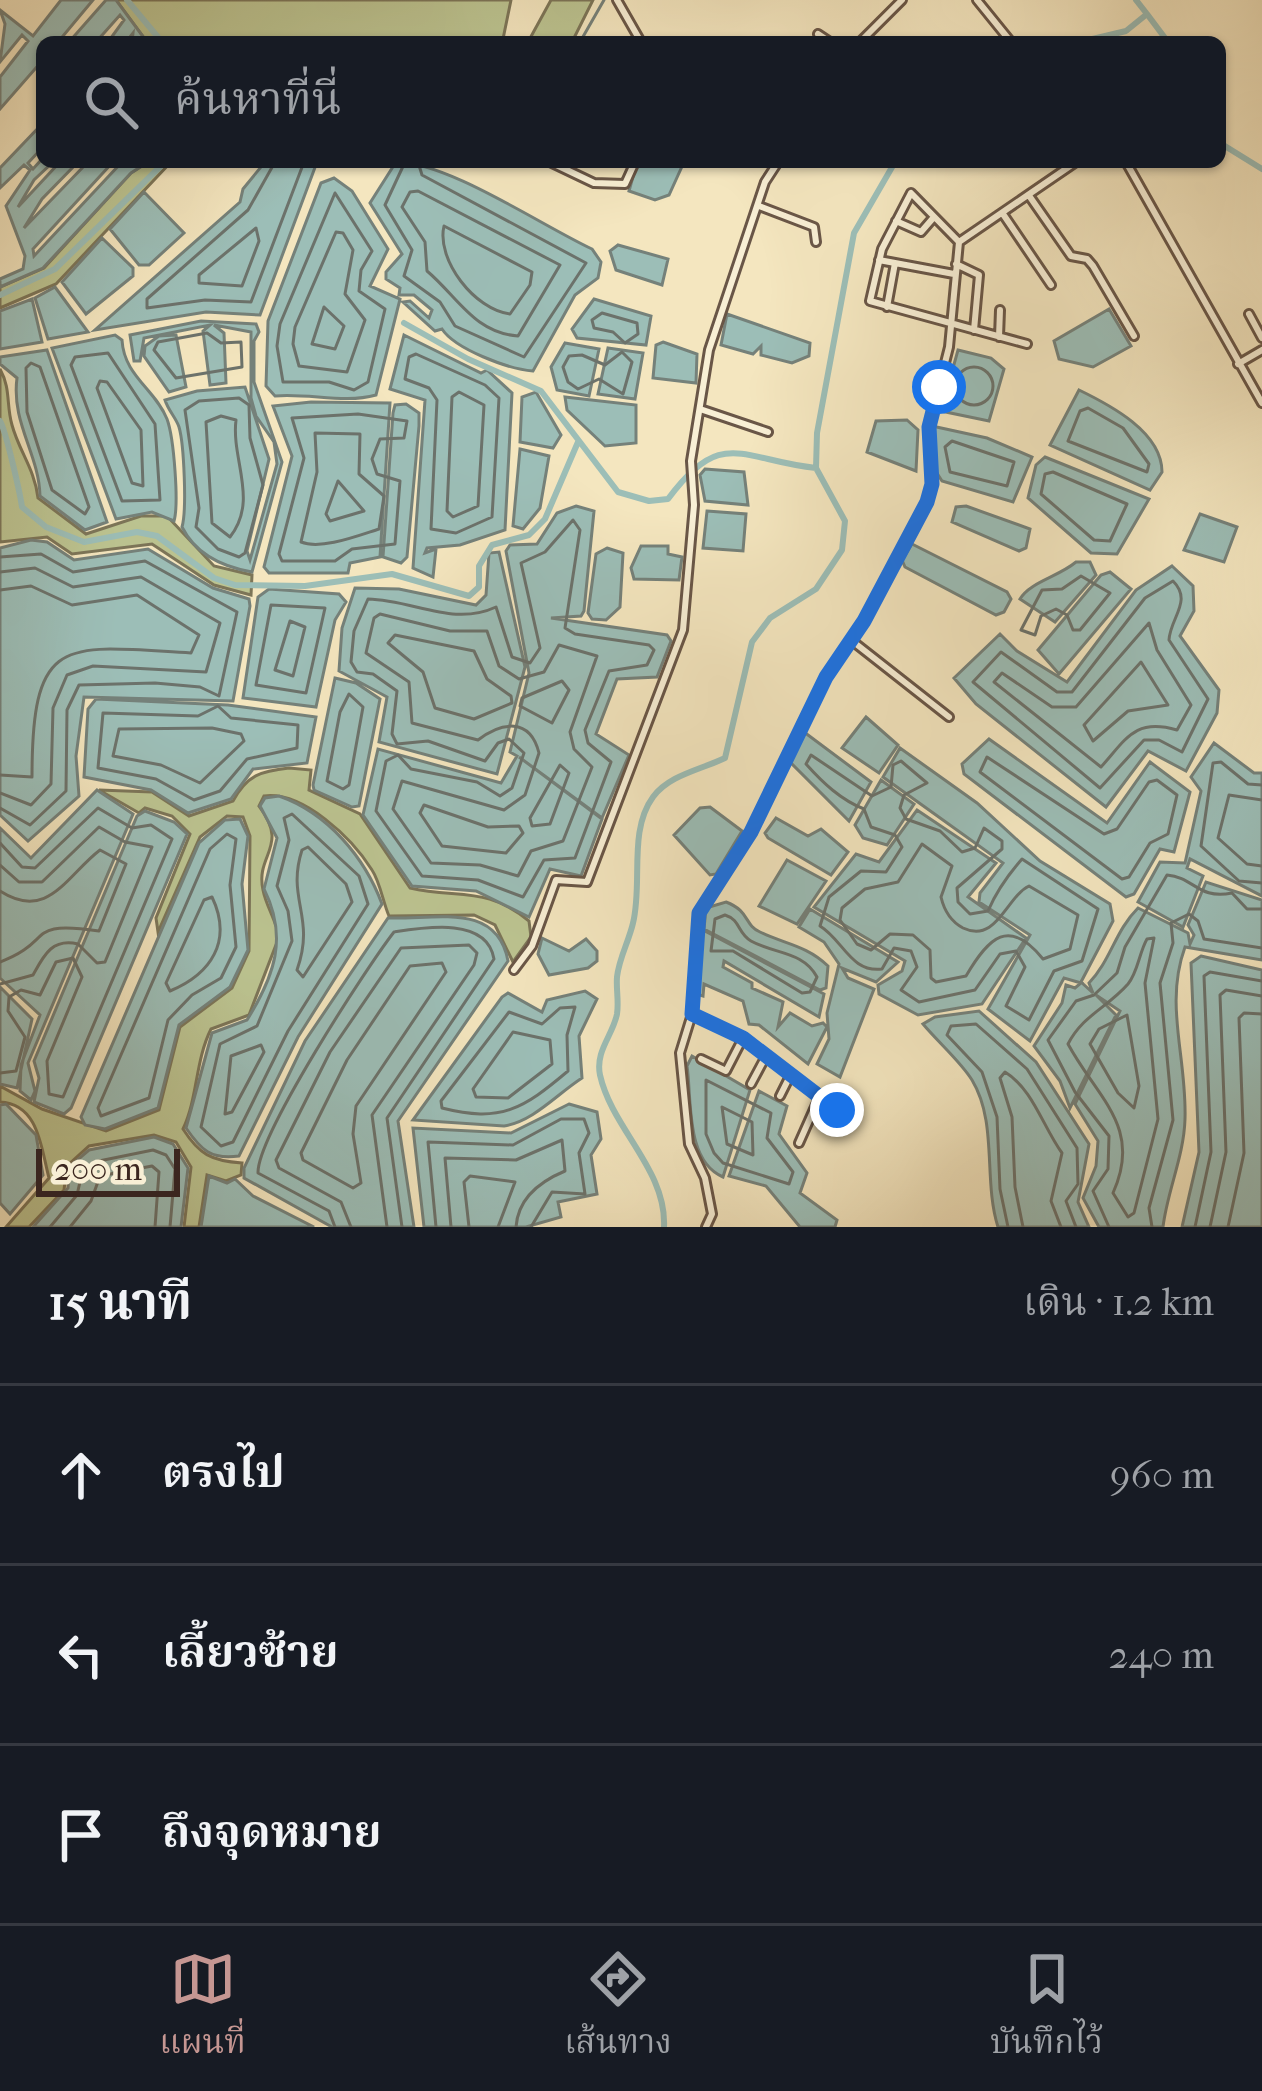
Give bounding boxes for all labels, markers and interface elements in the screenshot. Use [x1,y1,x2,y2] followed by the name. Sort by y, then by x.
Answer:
[36,36,1226,168] search box
[78,69,144,135] icon: search
[174,73,342,126] text: ค้นหาที่นี่
[912,360,966,414] route start
[810,1083,864,1137] route end
[36,1143,180,1196] scale bar
[54,1150,142,1189] text: 200 m
[48,1272,192,1332] text: 15 นาที
[1023,1279,1214,1325] text: เดิน · 1.2 km
[48,1442,114,1508] icon: ahead
[162,1446,285,1499] text: ตรงไป
[1110,1452,1214,1498] text: 960 m
[48,1622,114,1688] icon: left
[162,1626,338,1679] text: เลี้ยวซ้าย
[1109,1632,1214,1678] text: 240 m
[48,1802,114,1868] icon: arrive
[162,1806,382,1859] text: ถึงจุดหมาย
[159,1946,246,2071] tab: แผนที่
[564,1946,672,2071] tab: เส้นทาง
[990,1946,1103,2071] tab: บันทึกไว้

